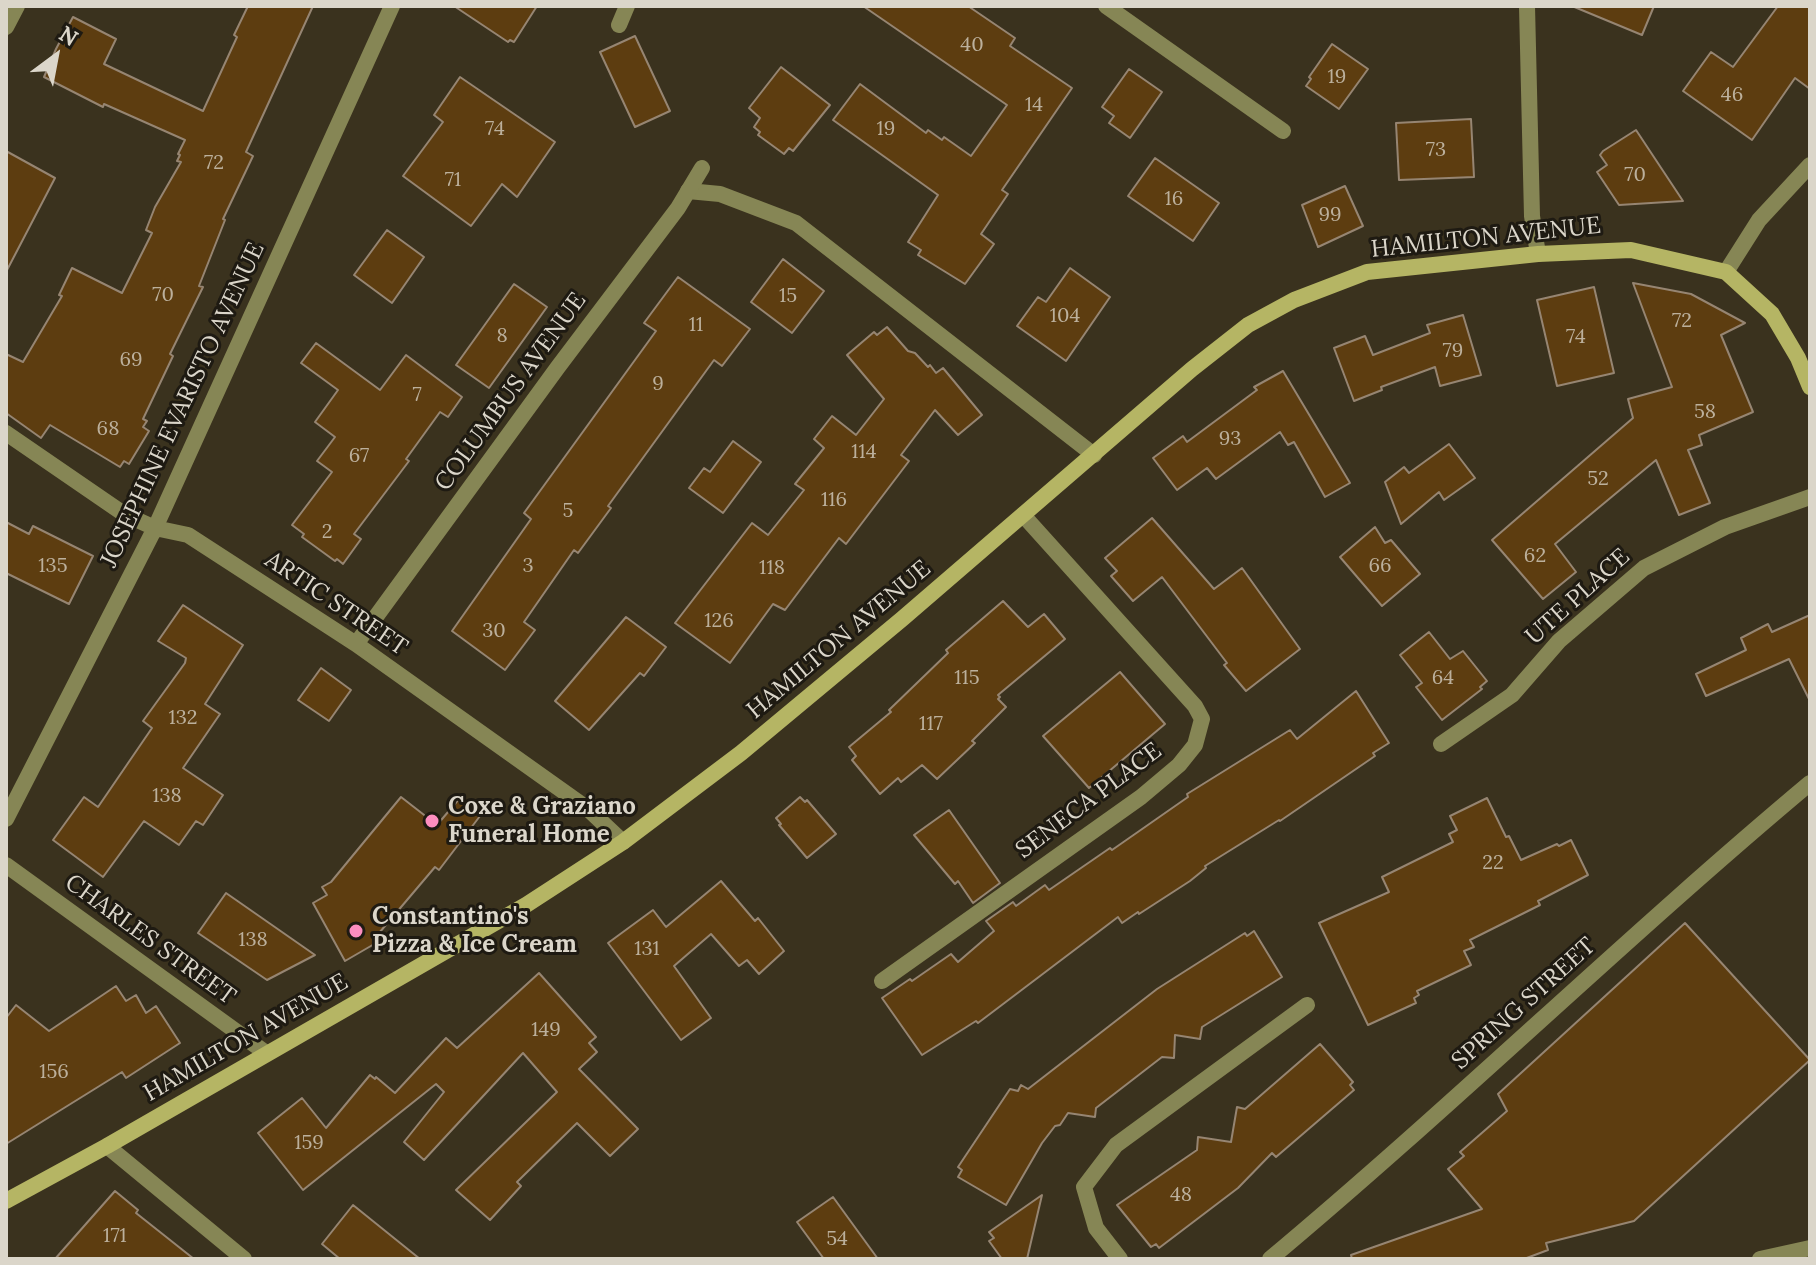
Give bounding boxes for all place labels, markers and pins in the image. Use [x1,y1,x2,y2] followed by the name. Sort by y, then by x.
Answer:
[448,793,636,849] place label: Coxe & Graziano Funeral Home
[423,812,441,830] marker: Coxe & Graziano Funeral Home
[372,903,577,959] place label: Constantino's Pizza & Ice Cream
[347,922,365,940] marker: Constantino's Pizza & Ice Cream

